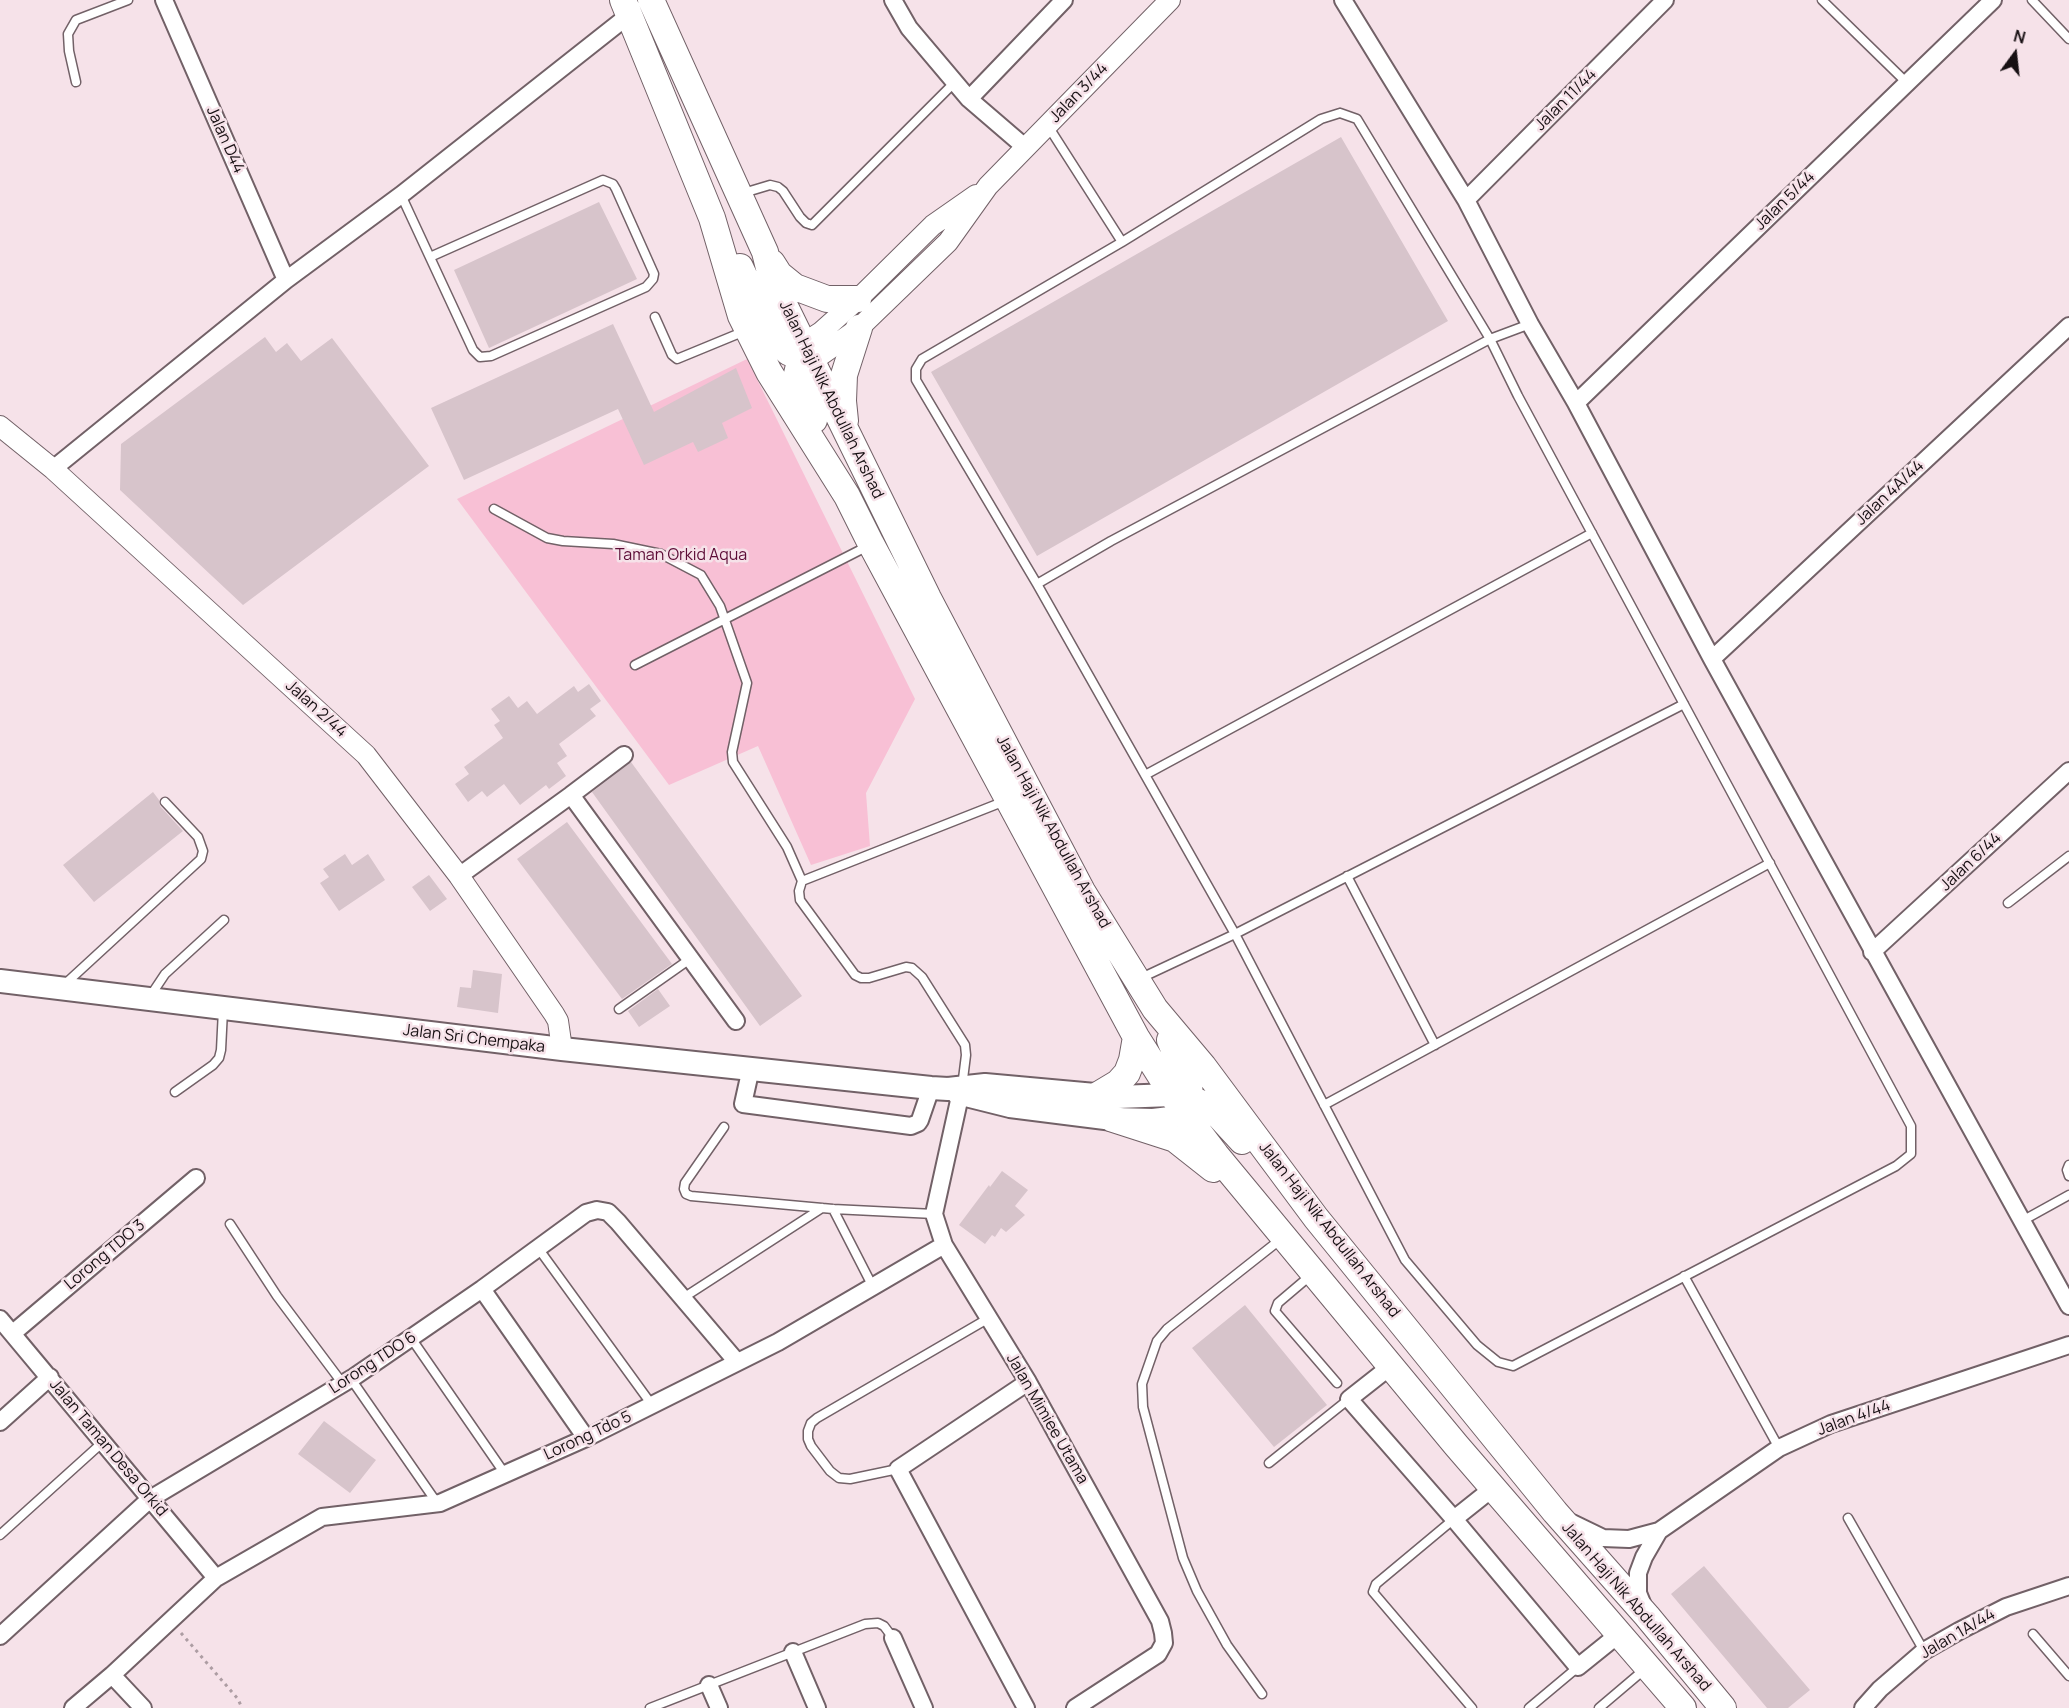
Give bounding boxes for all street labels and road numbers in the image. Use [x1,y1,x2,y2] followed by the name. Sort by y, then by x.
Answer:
[1046,59,1112,127] street label: Jalan 3/44
[1531,65,1601,135] street label: Jalan 11/44
[202,104,248,176] street label: Jalan D44
[1751,168,1819,234] street label: Jalan 5/44
[775,298,887,502] street label: Jalan Haji Nik Abdullah Arshad
[1852,456,1928,530] street label: Jalan 4A/44
[281,676,351,742] street label: Jalan 2/44
[992,732,1114,932] street label: Jalan Haji Nik Abdullah Arshad
[1936,829,2006,895] street label: Jalan 6/44
[402,1021,546,1057] street label: Jalan Sri Chempaka
[1254,1138,1404,1322] street label: Jalan Haji Nik Abdullah Arshad
[61,1216,149,1294] street label: Lorong TDO 3
[326,1328,420,1398] street label: Lorong TDO 6
[1002,1351,1092,1487] street label: Jalan Mimiee Utama
[45,1375,171,1521] street label: Jalan Taman Desa Orkid
[1815,1396,1893,1440] street label: Jalan 4/44
[541,1407,635,1465] street label: Lorong Tdo 5
[1557,1519,1715,1695] street label: Jalan Haji Nik Abdullah Arshad
[1917,1605,1999,1663] street label: Jalan 1A/44

